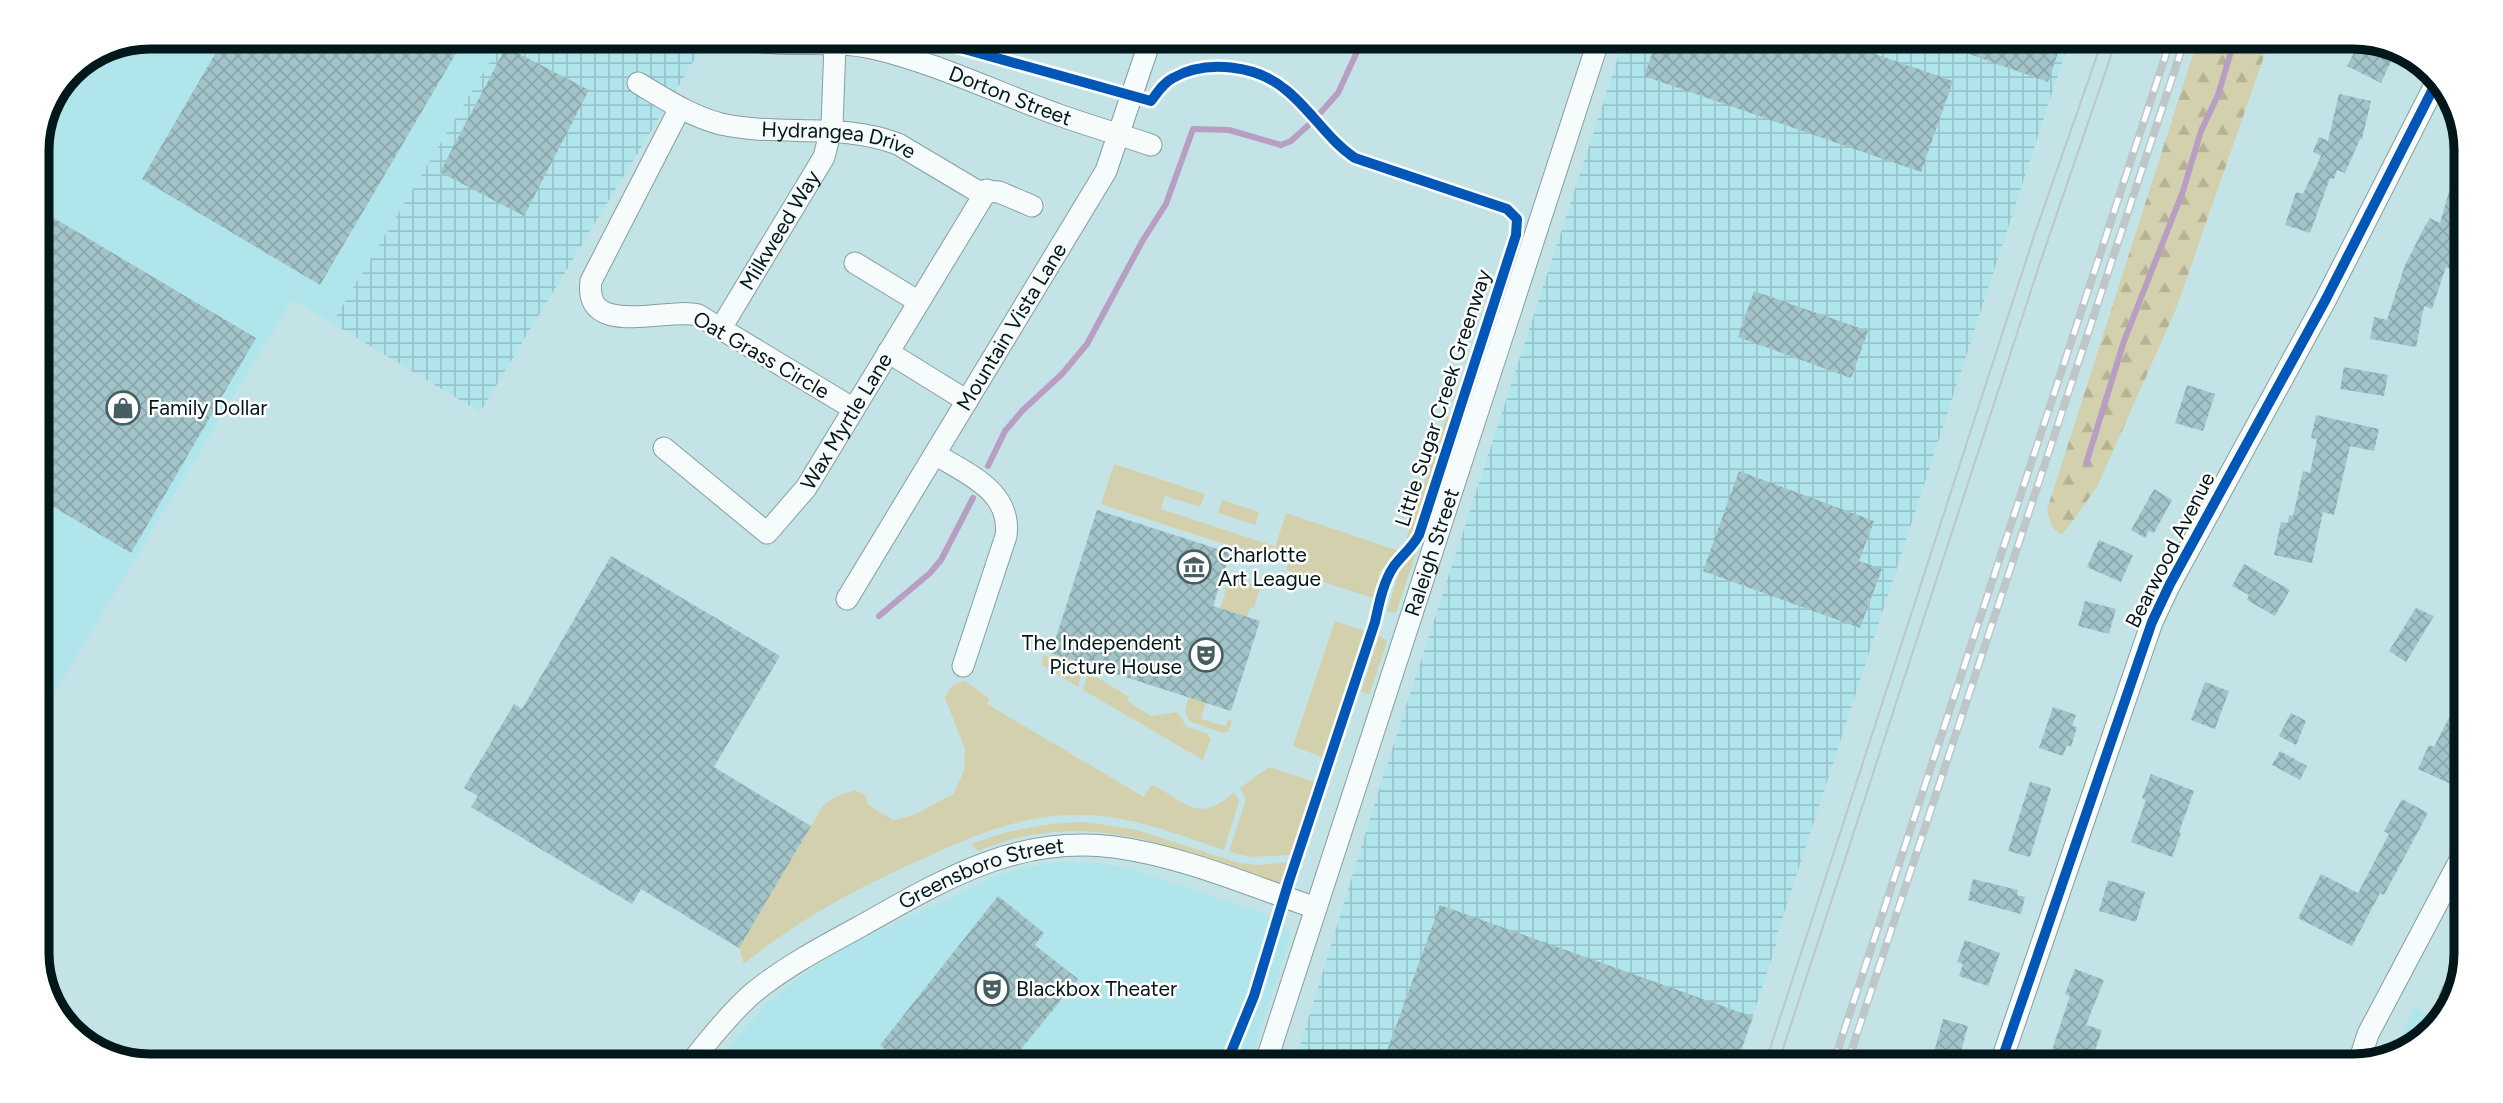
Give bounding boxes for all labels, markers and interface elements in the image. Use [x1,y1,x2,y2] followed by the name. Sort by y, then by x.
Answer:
[946,60,1075,130] street label: Dorton Street
[761,116,921,164] street label: Hydrangea Drive
[734,166,825,294] street label: Milkweed Way
[951,238,1072,415] street label: Mountain Vista Lane
[1389,266,1496,530] street label: Little Sugar Creek Greenway
[689,305,834,404] street label: Oat Grass Circle
[795,348,897,494] street label: Wax Myrtle Lane
[104,389,142,427] shop icon: Family Dollar
[148,395,267,420] place label: Family Dollar
[2120,468,2220,632] street label: Bearwood Avenue
[1399,485,1464,619] street label: Raleigh Street
[1218,542,1321,591] place label: Charlotte Art League
[1175,548,1213,586] museum icon: Charlotte Art League
[1022,630,1182,679] place label: The Independent Picture House
[1187,636,1225,674] theatre icon: The Independent Picture House
[894,833,1065,914] street label: Greensboro Street
[973,970,1011,1008] theatre icon: Blackbox Theater
[1016,976,1177,1001] place label: Blackbox Theater

